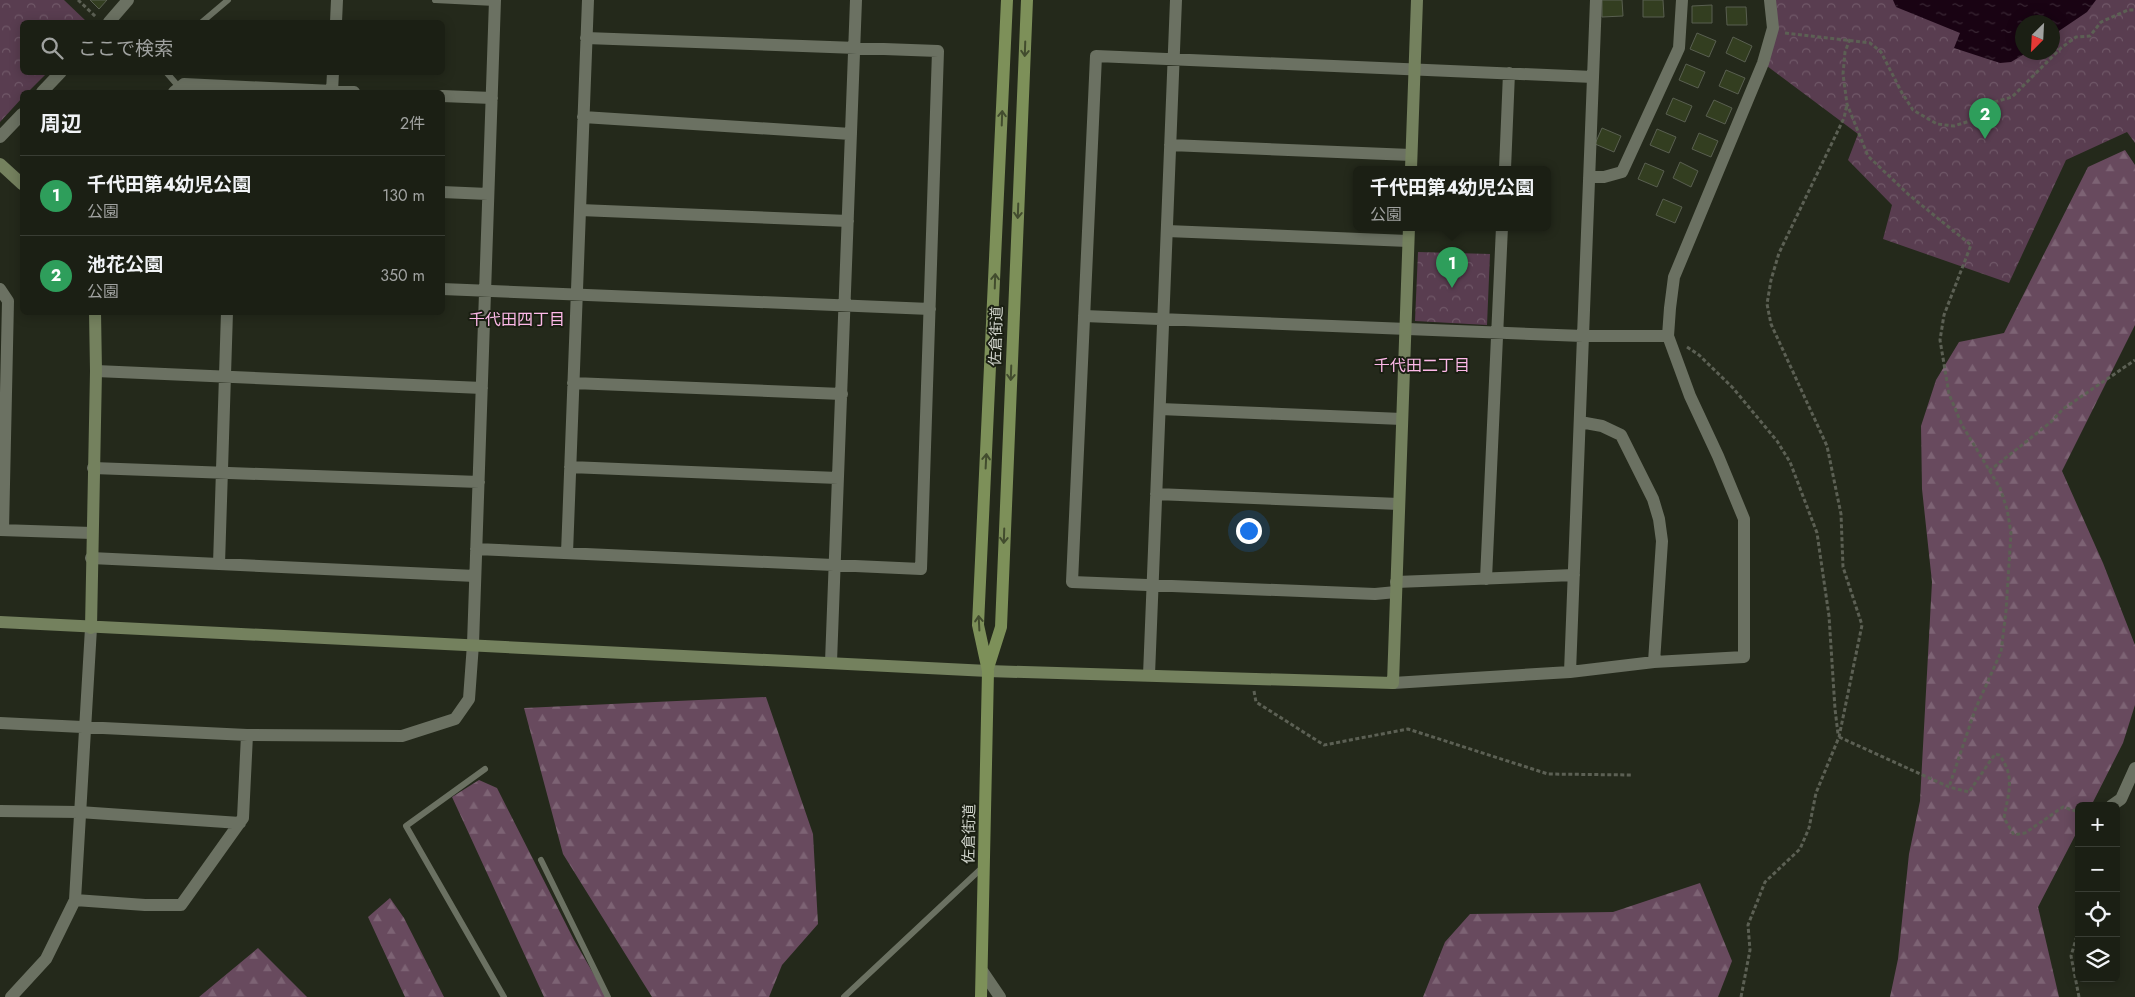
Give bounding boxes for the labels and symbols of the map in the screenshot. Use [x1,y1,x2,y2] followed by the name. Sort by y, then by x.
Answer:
[2015,15,2060,60] north arrow
[1020,40,1029,56] one-way arrow
[1969,98,2001,139] pin: 2
[997,111,1006,127] one-way arrow
[1013,202,1023,219] one-way arrow
[1436,247,1468,288] pin: 1
[990,273,1000,290] one-way arrow
[984,306,1008,366] street label: 佐倉街道
[469,308,565,331] district label: 千代田四丁目
[1374,354,1470,377] district label: 千代田二丁目
[1007,365,1016,381] one-way arrow
[982,453,991,469] one-way arrow
[1236,518,1262,544] your location
[1000,528,1009,544] one-way arrow
[974,615,984,631] one-way arrow
[957,804,981,864] street label: 佐倉街道

